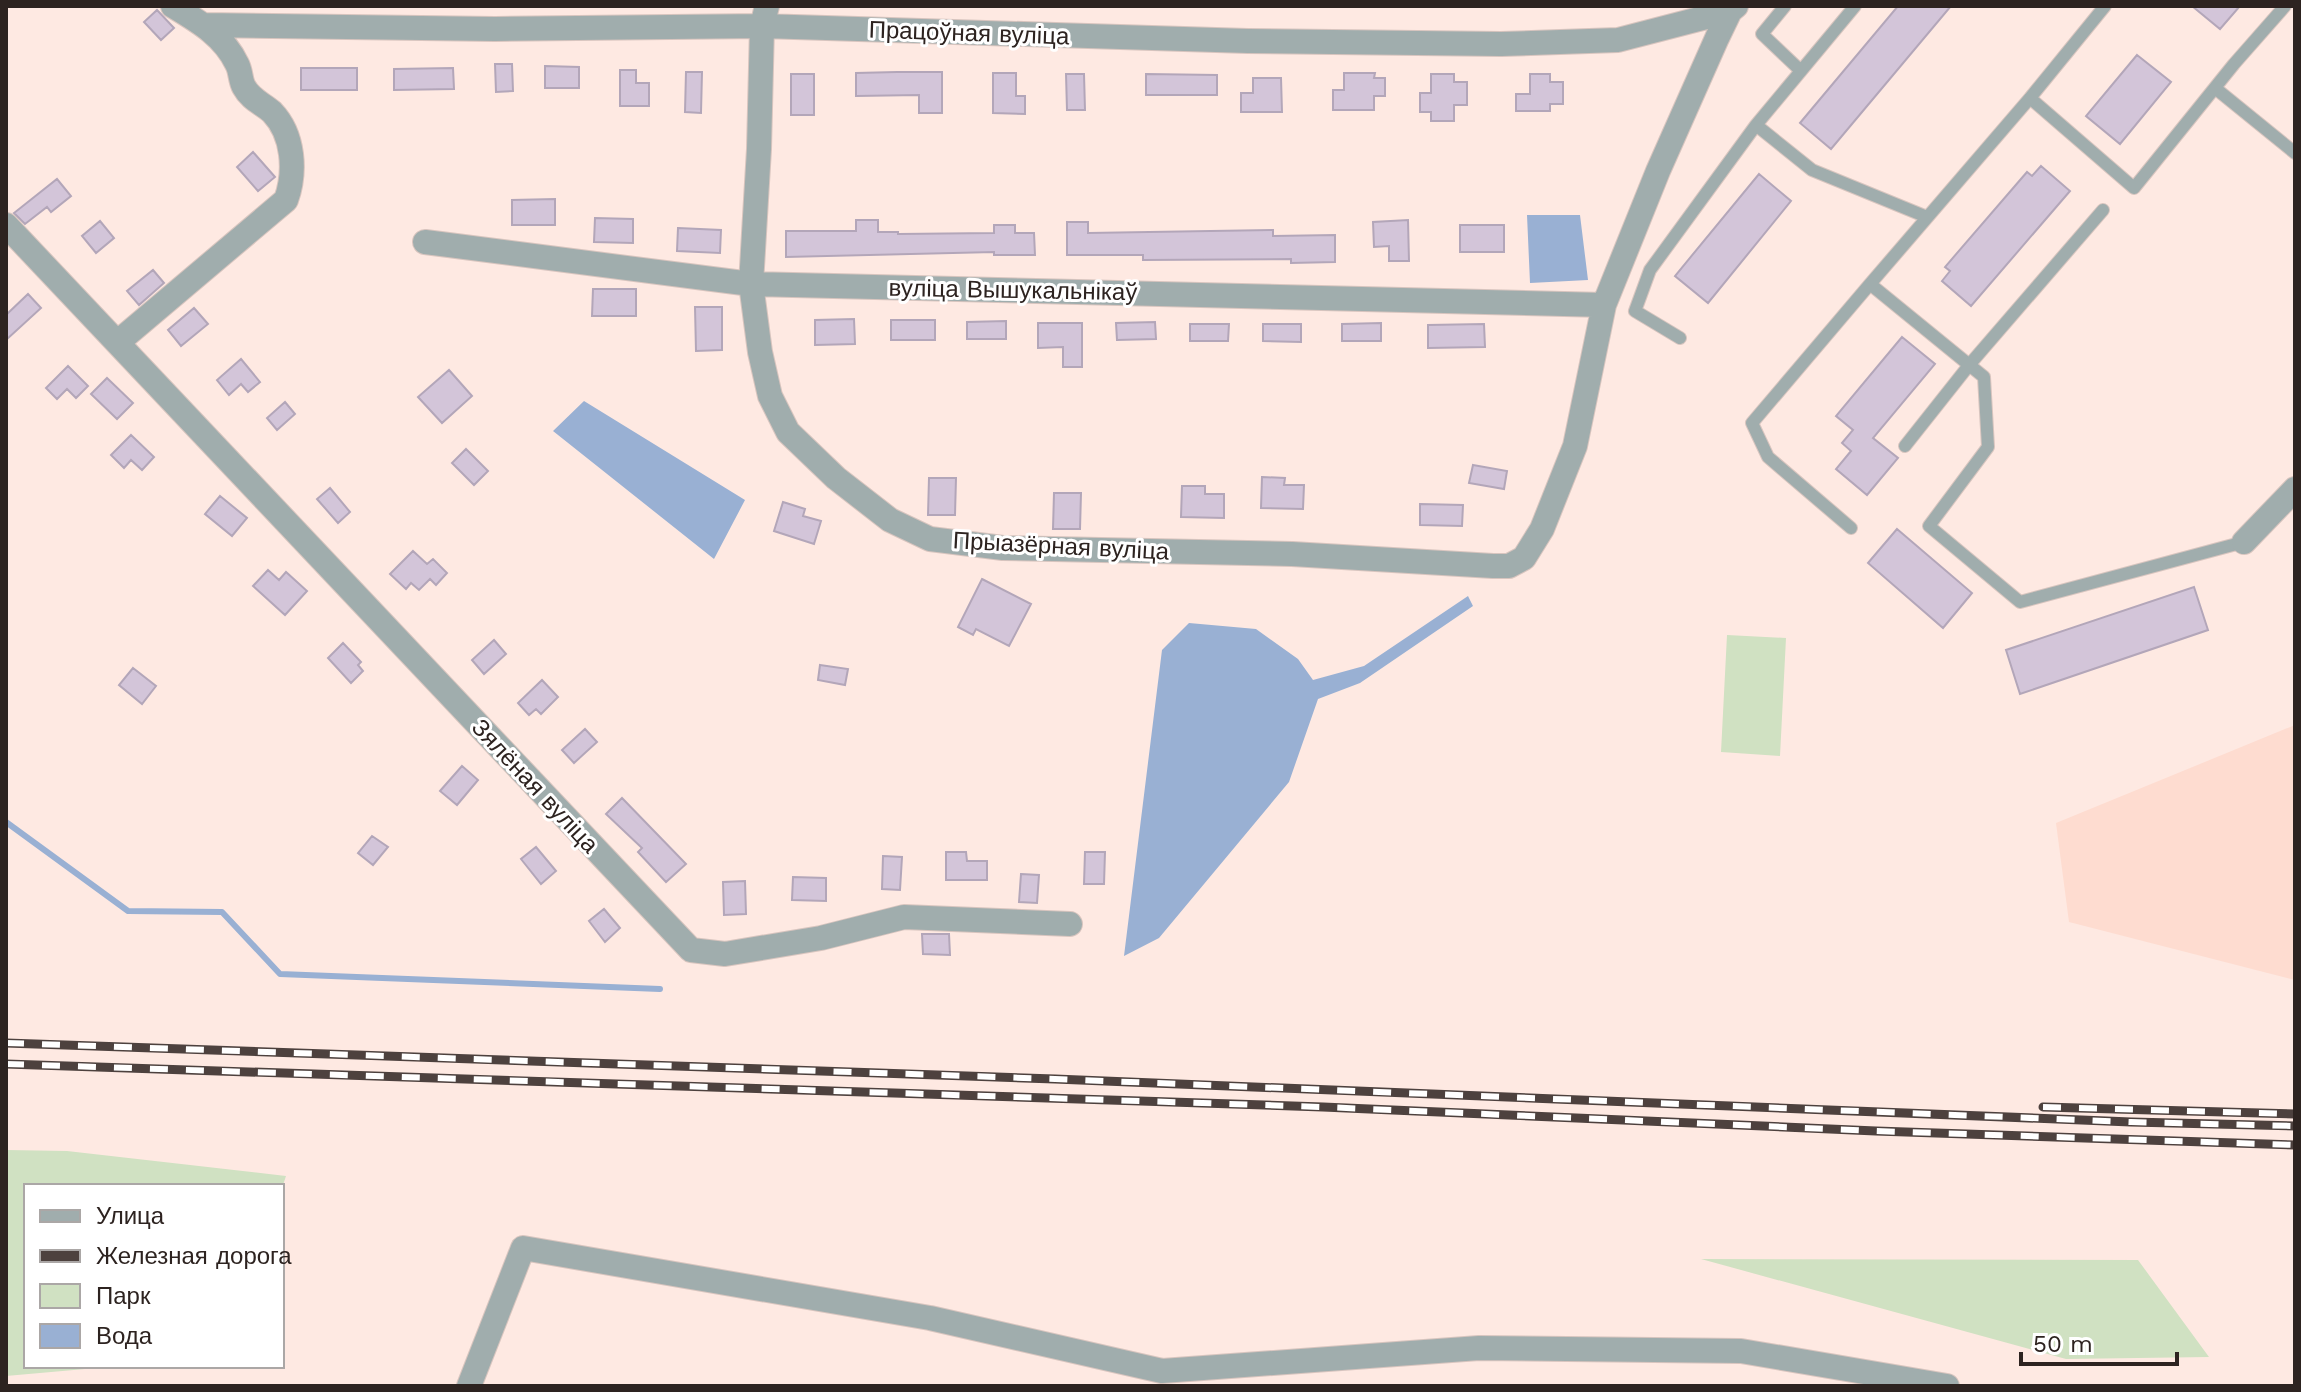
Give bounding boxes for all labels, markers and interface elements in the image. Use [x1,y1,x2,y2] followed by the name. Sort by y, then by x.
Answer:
[868,16,1070,51] street label: Працоўная вуліца
[888,274,1138,306] street label: вуліца Вышукальнікаў
[952,526,1170,566] street label: Прыазёрная вуліца
[466,713,605,859] street label: Зялёная вуліца
[24,1184,284,1368] legend
[96,1202,165,1230] text: Улица
[96,1242,292,1270] text: Железная дорога
[96,1282,151,1310] text: Парк
[2021,1316,2177,1366] scale bar
[96,1322,153,1350] text: Вода
[2033,1330,2093,1358] text: 50 m

